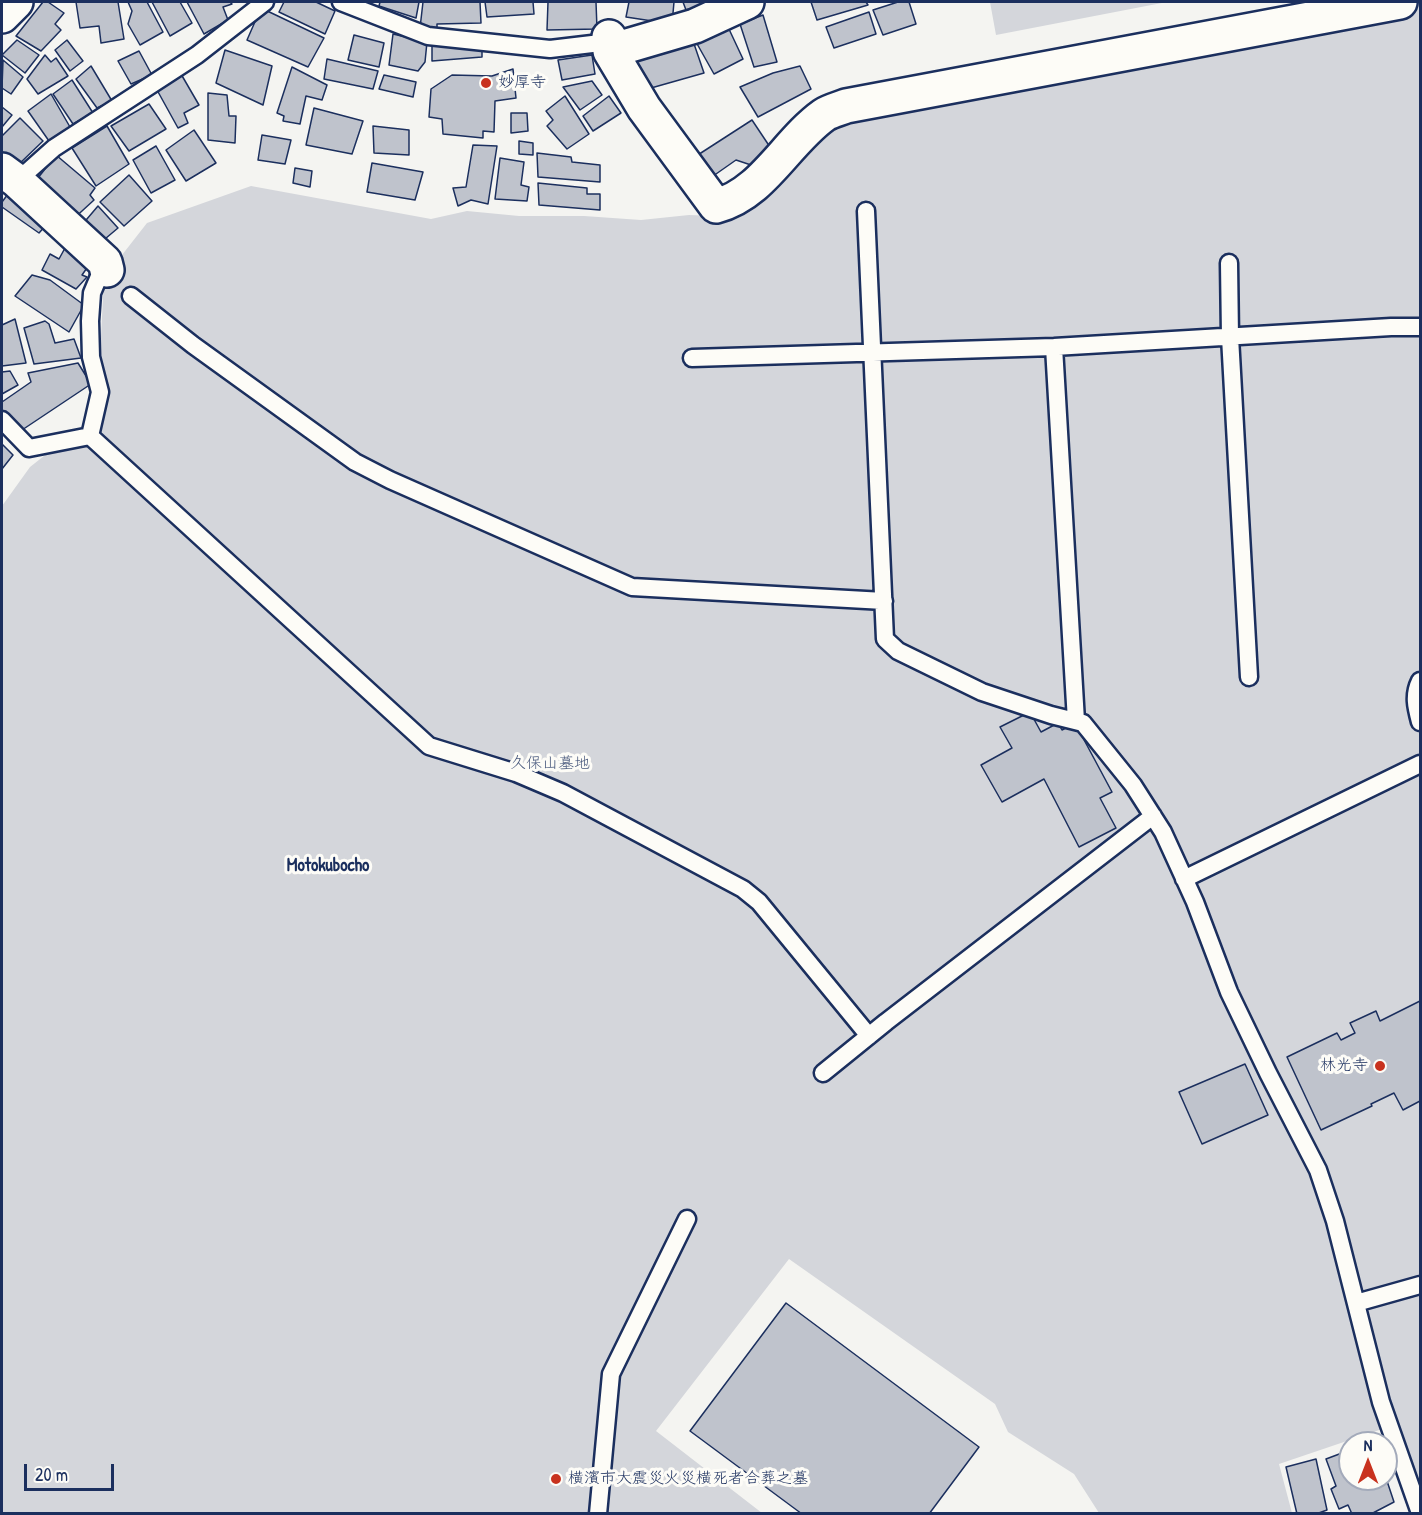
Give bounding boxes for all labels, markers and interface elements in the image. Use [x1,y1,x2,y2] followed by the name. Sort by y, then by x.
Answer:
[498,73,546,93] place label: 妙厚寺
[479,76,493,90] marker: 妙厚寺
[510,754,590,774] park label: 久保山墓地
[287,855,369,877] district label: Motokubocho
[1320,1056,1368,1076] place label: 林光寺
[1373,1059,1387,1073] marker: 林光寺
[1338,1431,1398,1491] north arrow
[1364,1434,1372,1456] text: N
[27,1452,117,1490] scale bar
[35,1462,68,1487] text: 20 m
[568,1469,808,1489] place label: 横濱市大震災火災横死者合葬之墓
[549,1472,563,1486] marker: 横濱市大震災火災横死者合葬之墓

